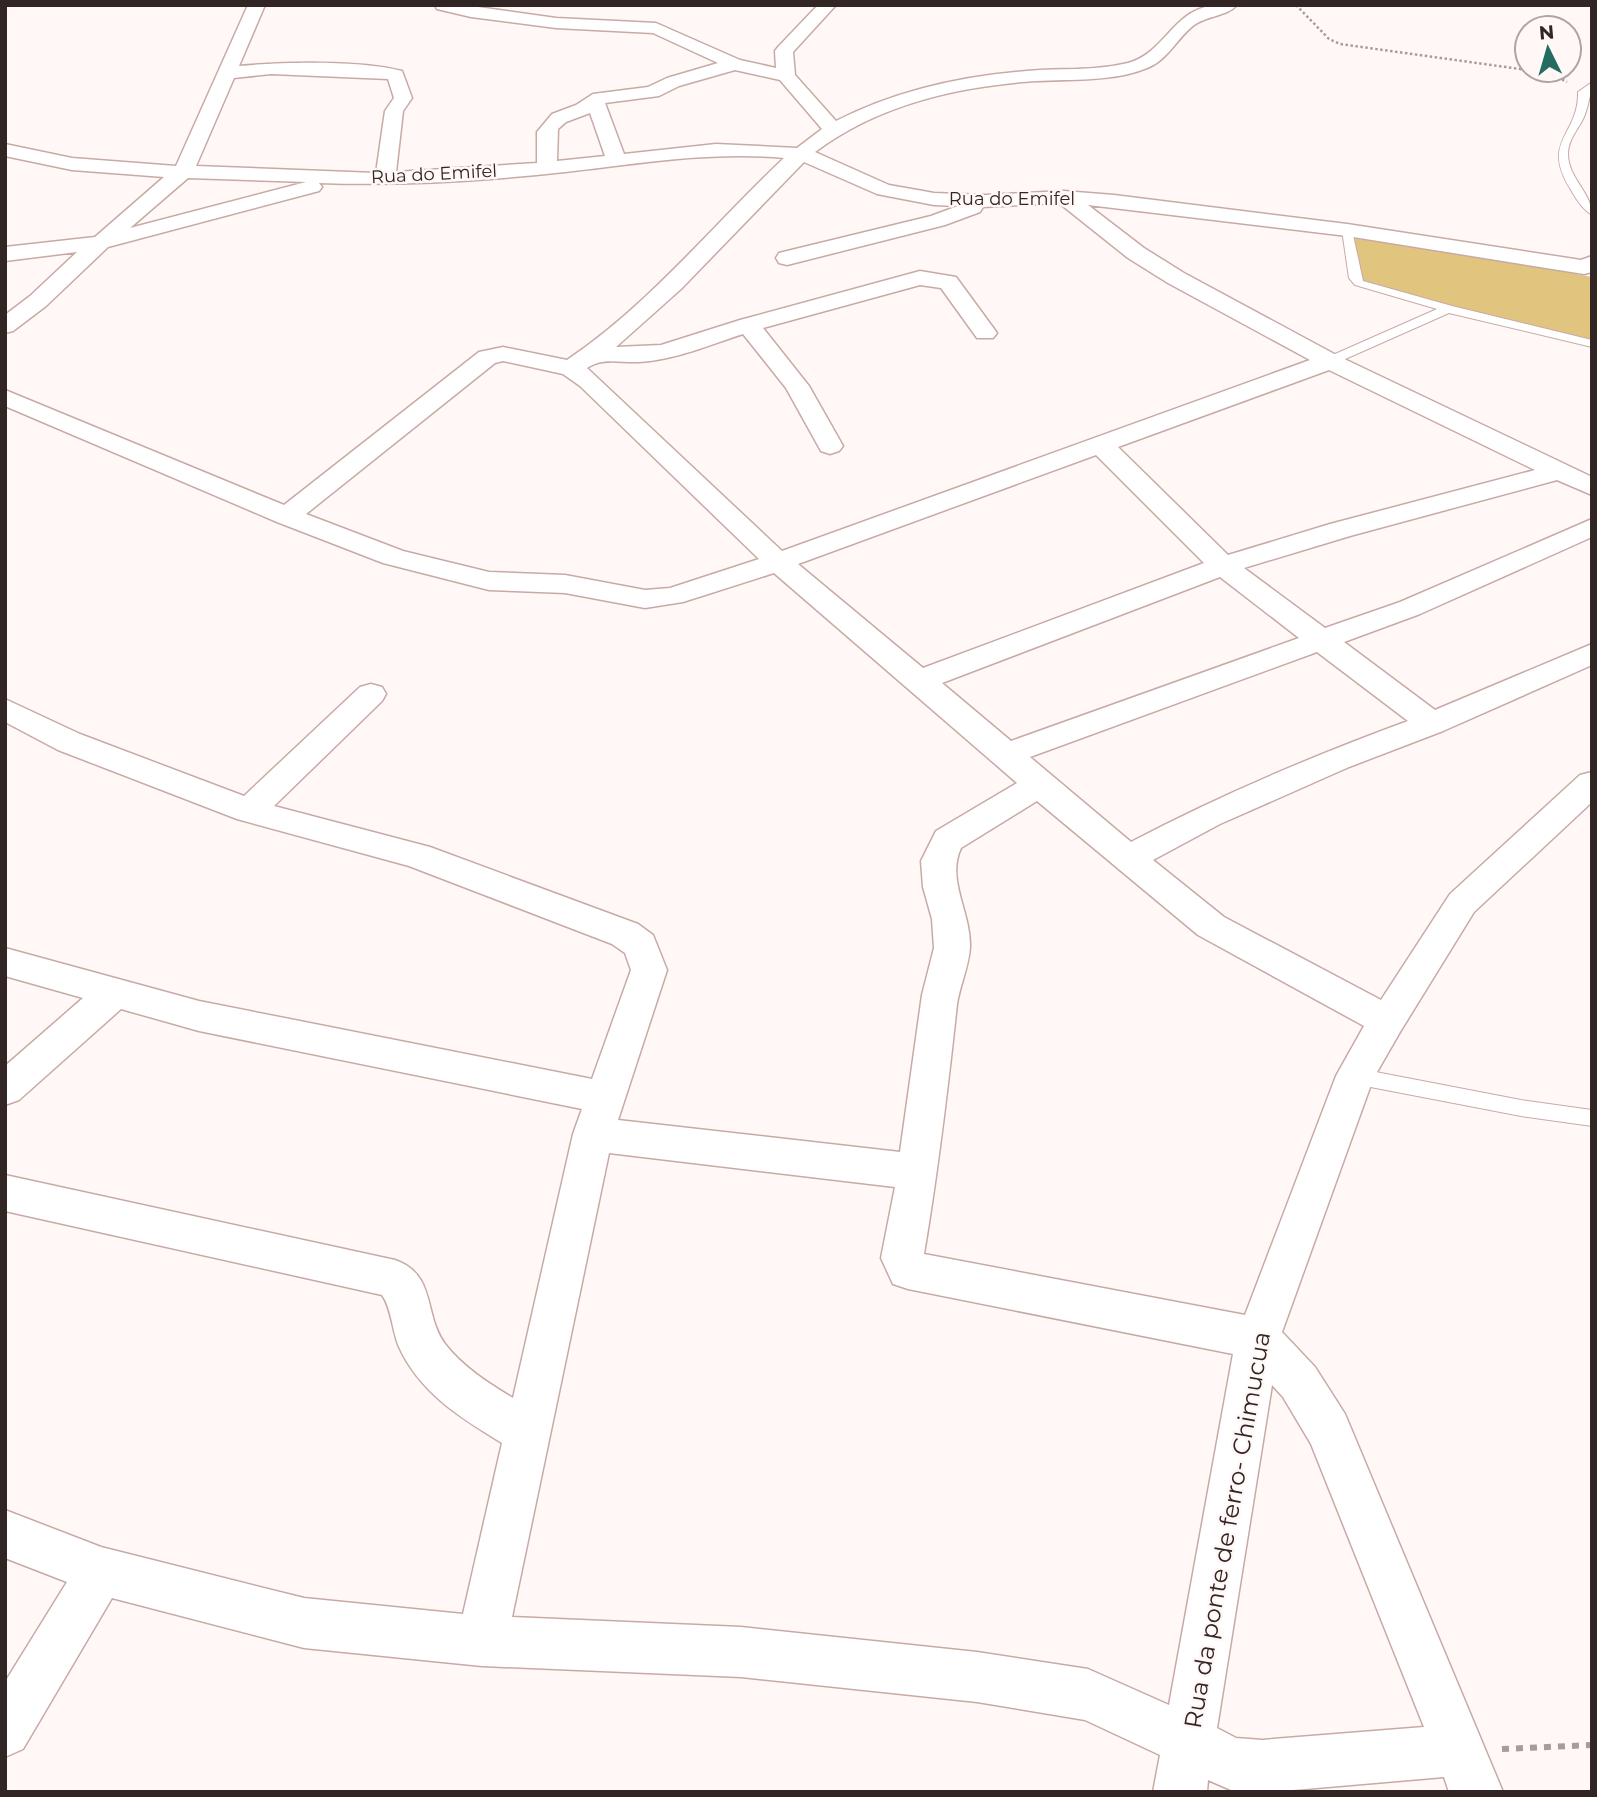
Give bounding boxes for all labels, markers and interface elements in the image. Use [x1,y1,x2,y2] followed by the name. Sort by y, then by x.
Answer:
[1513,14,1583,84] north arrow
[1538,20,1555,45] text: N
[370,160,498,188] street label: Rua do Emifel
[949,188,1075,210] street label: Rua do Emifel
[1178,1329,1276,1731] street label: Rua da ponte de ferro- Chimucua

